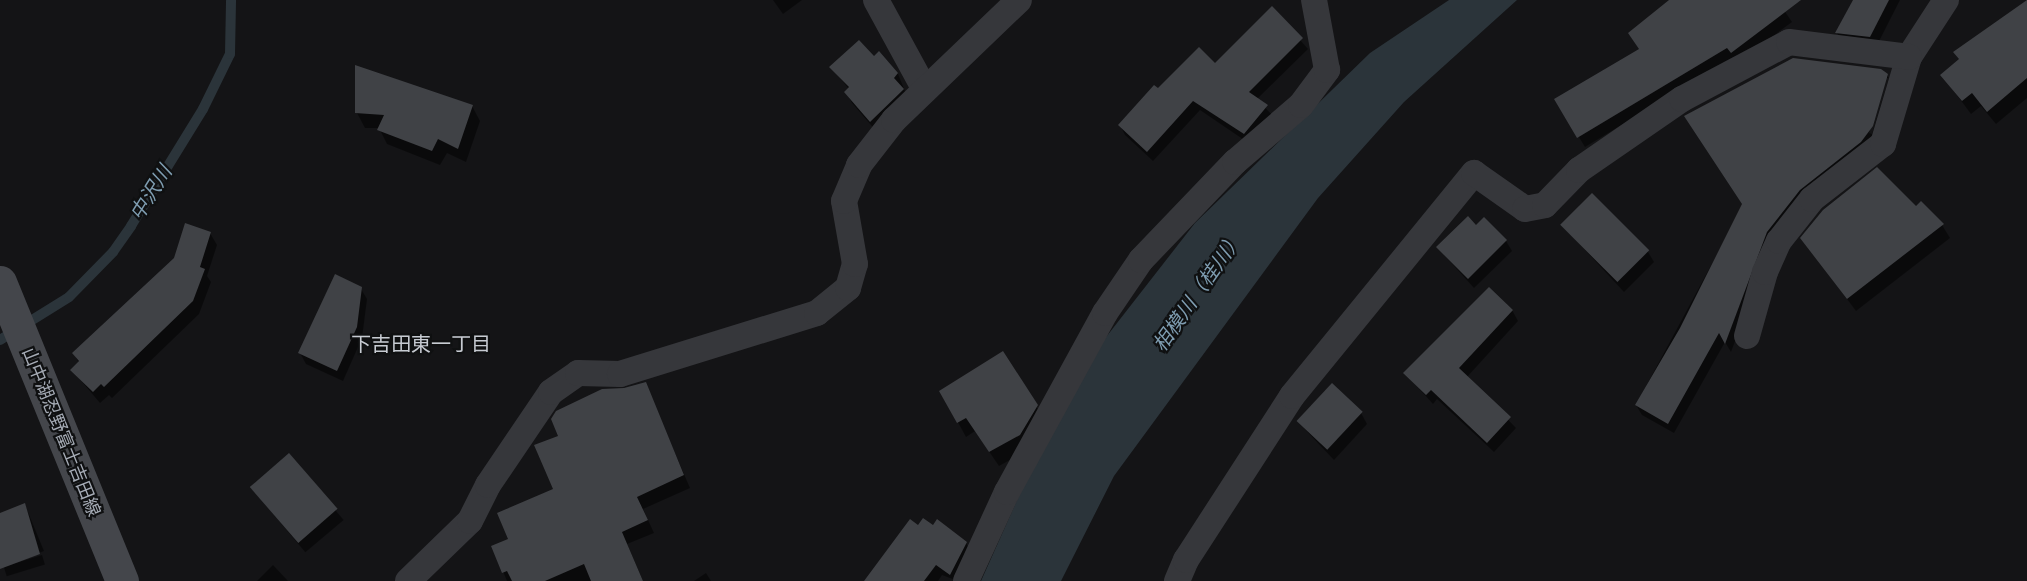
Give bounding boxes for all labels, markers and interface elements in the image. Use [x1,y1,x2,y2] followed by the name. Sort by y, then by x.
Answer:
[125,161,177,225] water label: 中沢川
[1148,228,1248,356] water label: 相模川（桂川）
[351,332,491,356] district label: 下吉田東一丁目
[17,345,105,519] street label: 山中湖忍野富士吉田線

